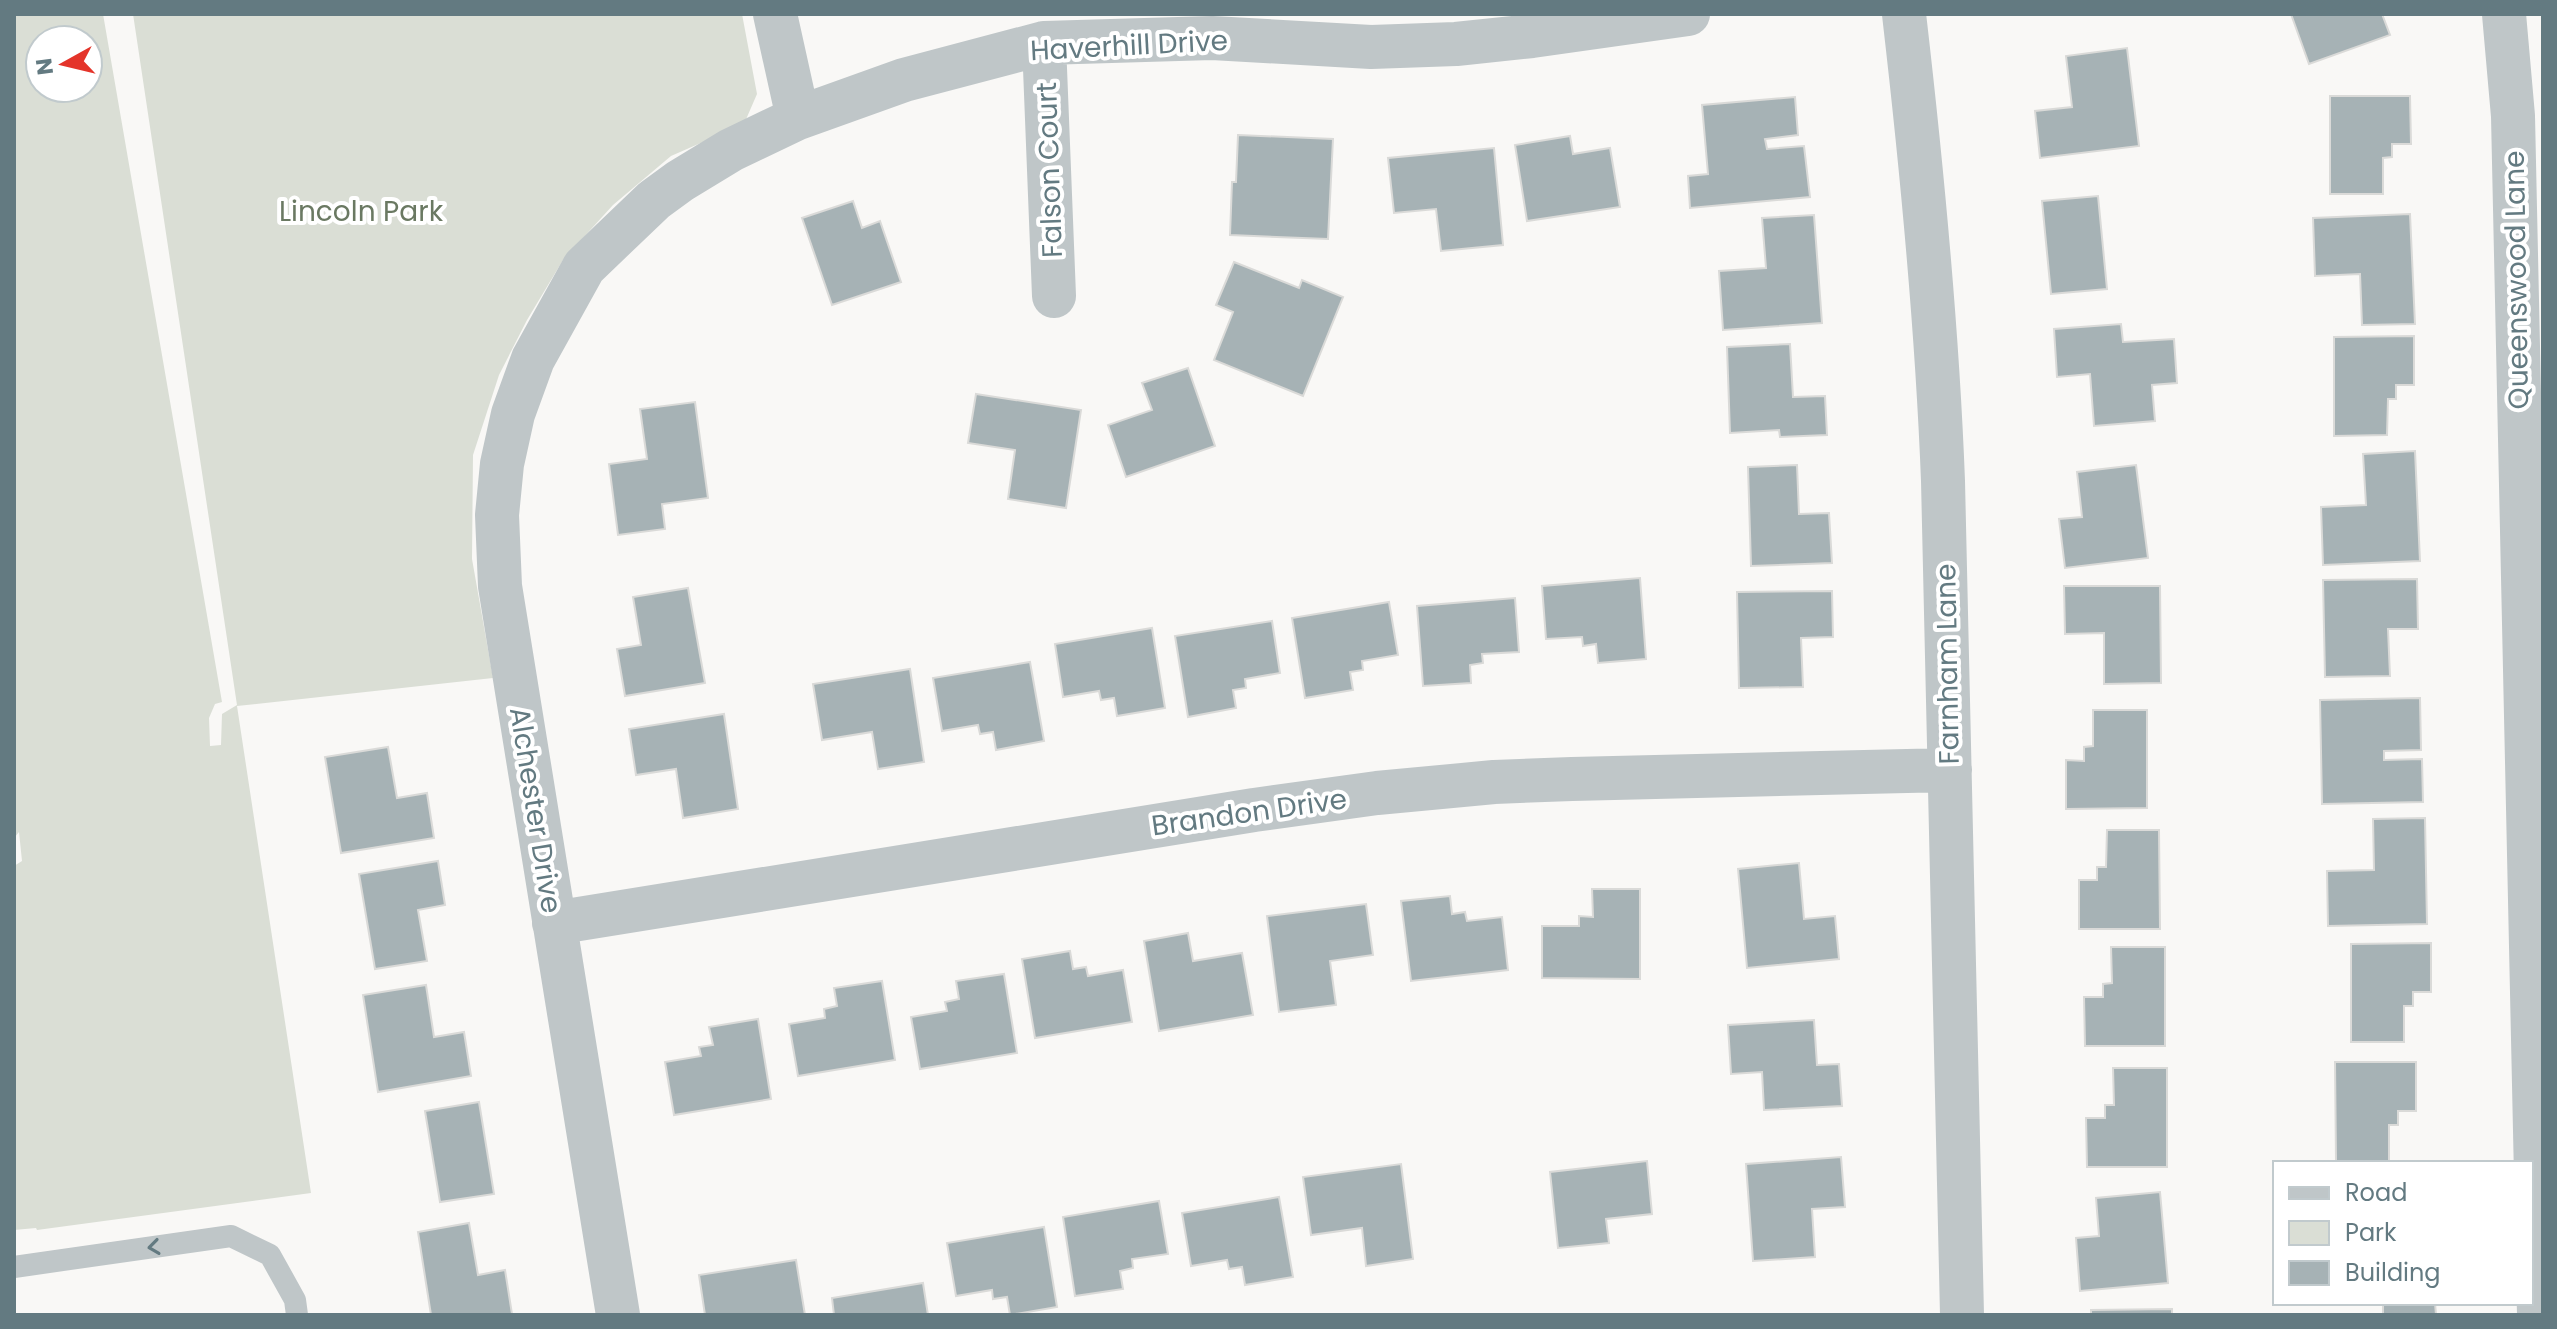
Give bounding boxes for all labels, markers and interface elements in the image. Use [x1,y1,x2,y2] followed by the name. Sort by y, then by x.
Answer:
[1029,21,1229,70] street label: Haverhill Drive
[24,24,104,104] north arrow
[28,56,61,77] text: N
[1027,81,1072,259] street label: Falson Court
[2495,150,2538,410] street label: Queenswood Lane
[279,192,444,231] park label: Lincoln Park
[1926,563,1969,765] street label: Farnham Lane
[500,704,571,916] street label: Alchester Drive
[1149,779,1349,846] street label: Brandon Drive
[2273,1161,2533,1305] legend
[2345,1176,2407,1209] text: Road
[2345,1216,2397,1249] text: Park
[147,1238,161,1255] one-way arrow
[2345,1256,2441,1289] text: Building

